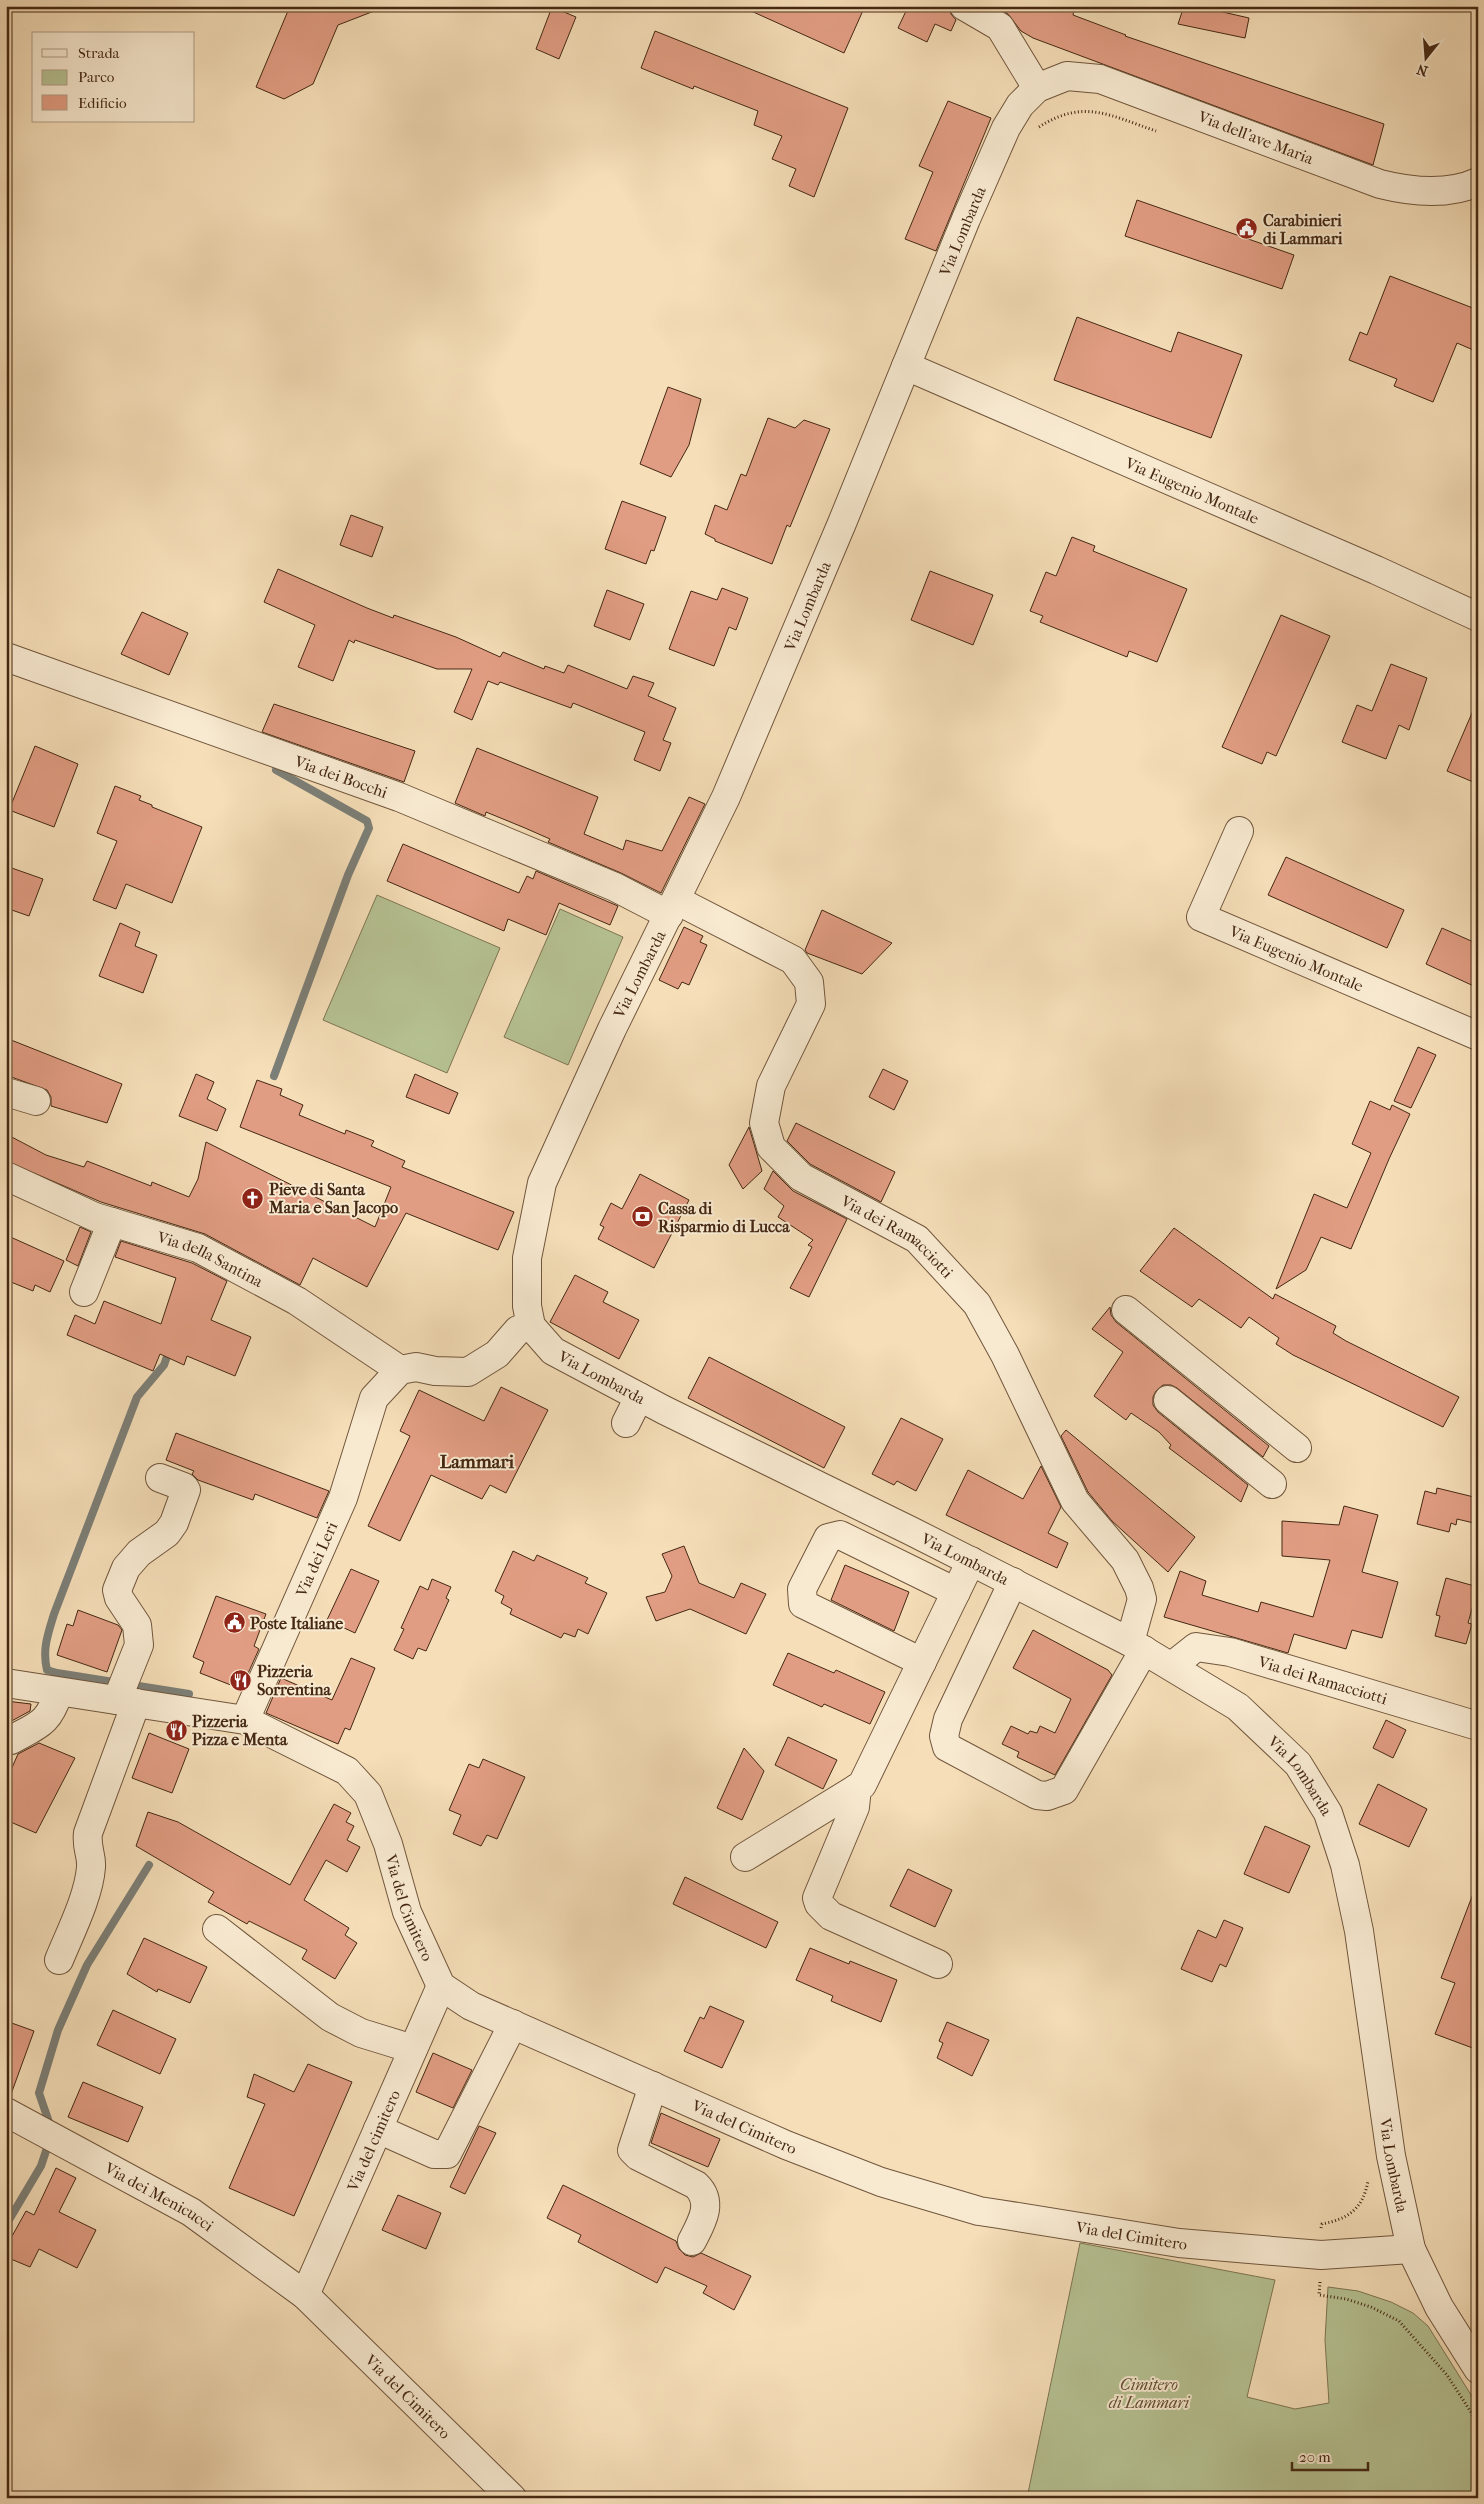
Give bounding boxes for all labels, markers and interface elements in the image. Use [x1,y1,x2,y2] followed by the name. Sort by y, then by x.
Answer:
[32,32,195,122] legend
[1402,32,1452,82] north arrow
[78,44,121,62] text: Strada
[1414,60,1430,80] text: N
[78,68,115,86] text: Parco
[78,94,127,112] text: Edificio
[1195,106,1317,168] street label: Via dell'ave Maria
[935,183,990,280] street label: Via Lombarda
[1263,211,1343,248] place label: Carabinieri di Lammari
[1235,217,1259,241] public building icon: Carabinieri di Lammari
[1121,453,1262,528] street label: Via Eugenio Montale
[780,558,835,655] street label: Via Lombarda
[291,751,390,802] street label: Via dei Bocchi
[1226,921,1366,996] street label: Via Eugenio Montale
[609,927,670,1022] street label: Via Lombarda
[268,1180,398,1218] place label: Pieve di Santa Maria e San Jacopo
[241,1186,265,1210] church icon: Pieve di Santa Maria e San Jacopo
[837,1191,957,1282] street label: Via dei Ramacciotti
[658,1199,790,1237] place label: Cassa di Risparmio di Lucca
[630,1205,654,1229] bank icon: Cassa di Risparmio di Lucca
[154,1227,267,1291] street label: Via della Santina
[554,1346,649,1409] street label: Via Lombarda
[440,1451,515,1473] district label: Lammari
[291,1519,341,1601] street label: Via dei Leri
[917,1528,1012,1589] street label: Via Lombarda
[222,1611,246,1635] public building icon: Poste Italiane
[250,1614,343,1633] place label: Poste Italiane
[1255,1652,1390,1709] street label: Via dei Ramacciotti
[257,1662,332,1699] place label: Pizzeria Sorrentina
[229,1668,253,1692] restaurant icon: Pizzeria Sorrentina
[192,1712,288,1749] place label: Pizzeria Pizza e Menta
[164,1718,188,1742] restaurant icon: Pizzeria Pizza e Menta
[1263,1731,1336,1819] street label: Via Lombarda
[381,1851,437,1964] street label: Via del Cimitero
[343,2087,404,2195] street label: Via del cimitero
[688,2095,799,2158] street label: Via del Cimitero
[1376,2116,1412,2215] street label: Via Lombarda
[101,2158,217,2235] street label: Via dei Menicucci
[1074,2217,1188,2254] street label: Via del Cimitero
[361,2350,455,2443] street label: Via del Cimitero
[1109,2375,1191,2412] park label: Cimitero di Lammari
[1292,2439,1368,2471] scale bar
[1299,2448,1331,2466] text: 20 m

